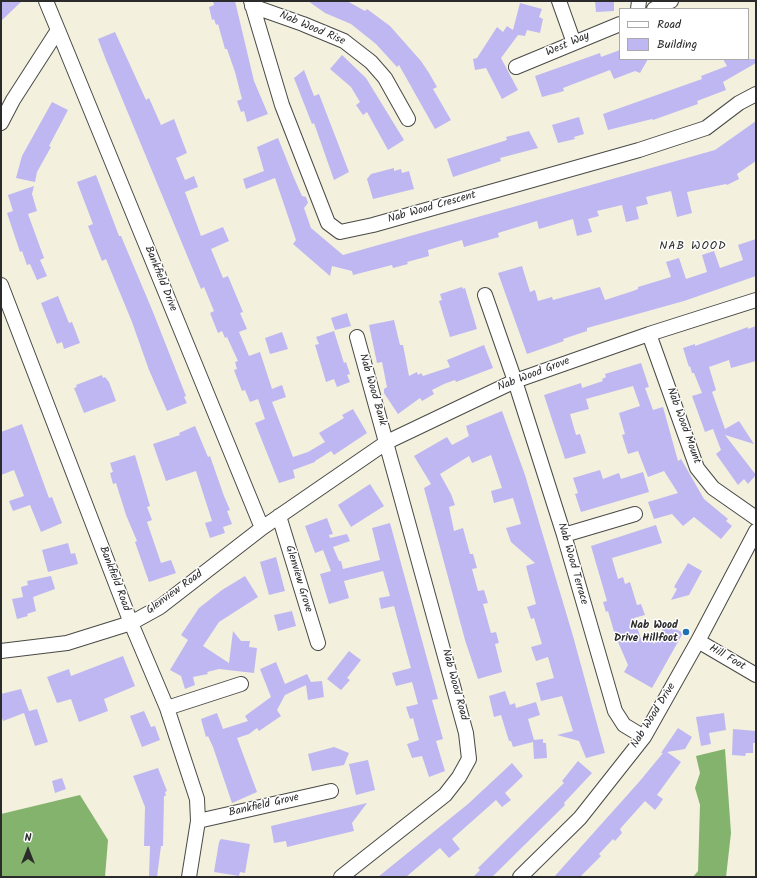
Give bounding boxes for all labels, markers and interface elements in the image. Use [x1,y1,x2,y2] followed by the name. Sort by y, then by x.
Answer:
[619,8,749,60] legend
[277,9,347,49] street label: Nab Wood Rise
[657,15,681,34] text: Road
[544,30,592,60] street label: West Way
[657,35,697,54] text: Building
[386,189,478,227] street label: Nab Wood Crescent
[659,240,727,254] district label: NAB WOOD
[141,244,179,314] street label: Bankfield Drive
[355,352,389,428] street label: Nab Wood Bank
[496,355,572,395] street label: Nab Wood Grove
[663,386,703,466] street label: Nab Wood Mount
[554,522,590,606] street label: Nab Wood Terrace
[282,544,314,614] street label: Glenview Grove
[96,545,132,613] street label: Bankfield Road
[144,568,206,618] street label: Glenview Road
[614,619,678,645] place label: Nab Wood Drive Hillfoot
[681,627,691,637] marker: Nab Wood Drive Hillfoot
[706,642,748,674] street label: Hill Foot
[438,648,470,722] street label: Nab Wood Road
[629,681,679,751] street label: Nab Wood Drive
[228,792,300,820] street label: Bankfield Grove
[25,829,31,847] text: N
[8,830,48,870] north arrow

